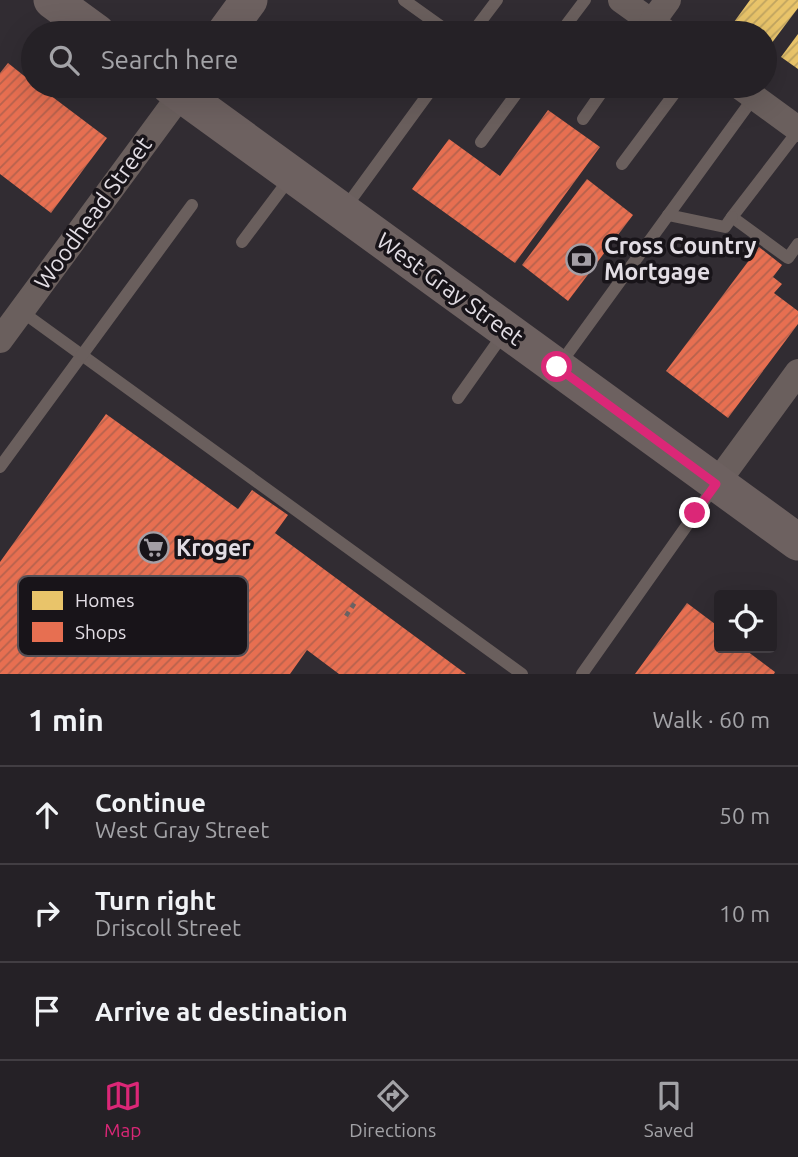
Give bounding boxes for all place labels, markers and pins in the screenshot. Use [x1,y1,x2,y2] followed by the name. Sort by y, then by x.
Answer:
[604,233,756,284] place label: Cross Country Mortgage
[564,242,598,276] bank icon: Cross Country Mortgage
[136,531,170,565] supermarket icon: Kroger
[176,535,251,560] place label: Kroger

